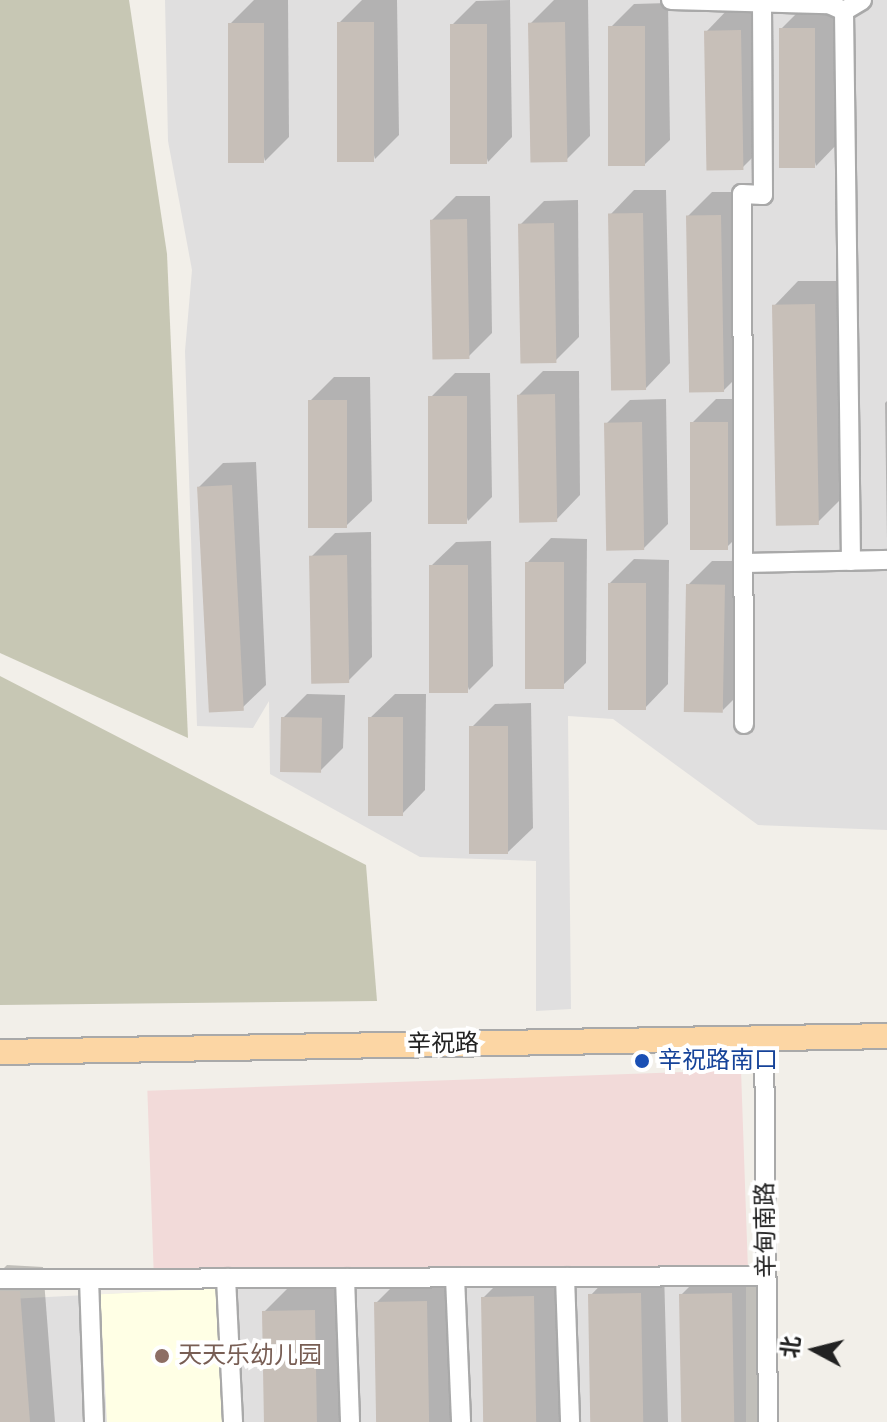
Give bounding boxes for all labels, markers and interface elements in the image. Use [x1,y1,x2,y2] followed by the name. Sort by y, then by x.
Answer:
[407,1029,479,1059] street label: 辛祝路
[658,1047,778,1075] place label: 辛祝路南口
[633,1052,651,1070] marker: 辛祝路南口
[751,1182,781,1278] street label: 辛甸南路
[775,1310,855,1390] north arrow
[776,1334,805,1360] text: 北
[178,1342,322,1370] place label: 天天乐幼儿园
[153,1347,171,1365] marker: 天天乐幼儿园

